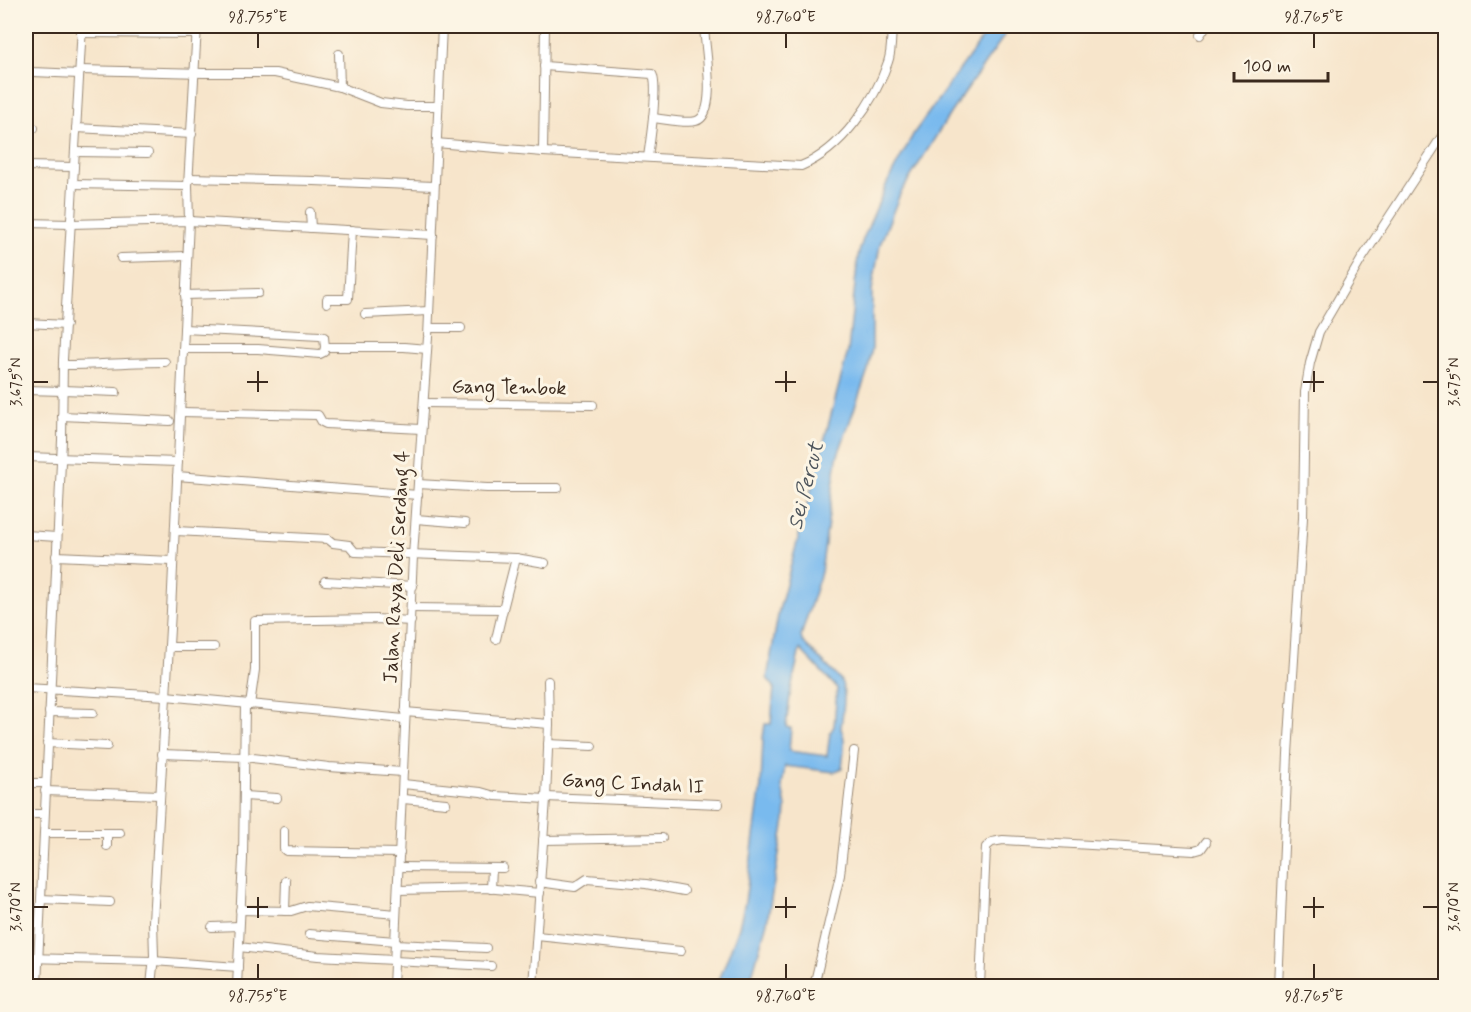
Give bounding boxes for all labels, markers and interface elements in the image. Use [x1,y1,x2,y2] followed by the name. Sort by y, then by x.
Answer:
[229,8,287,28] text: 98.755°E
[756,8,816,28] text: 98.760°E
[1285,8,1344,28] text: 98.765°E
[1234,45,1328,83] scale bar
[1243,55,1291,79] text: 100 m
[7,358,27,406] text: 3.675°N
[1445,358,1465,406] text: 3.675°N
[451,373,567,404] street label: Gang Tembok
[782,438,831,533] water label: Sei Percut
[377,450,419,684] street label: Jalan Raya Deli Serdang 4
[561,767,705,802] street label: Gang C Indah II
[7,882,27,932] text: 3.670°N
[1445,882,1465,932] text: 3.670°N
[229,987,287,1007] text: 98.755°E
[756,987,816,1007] text: 98.760°E
[1285,987,1344,1007] text: 98.765°E

